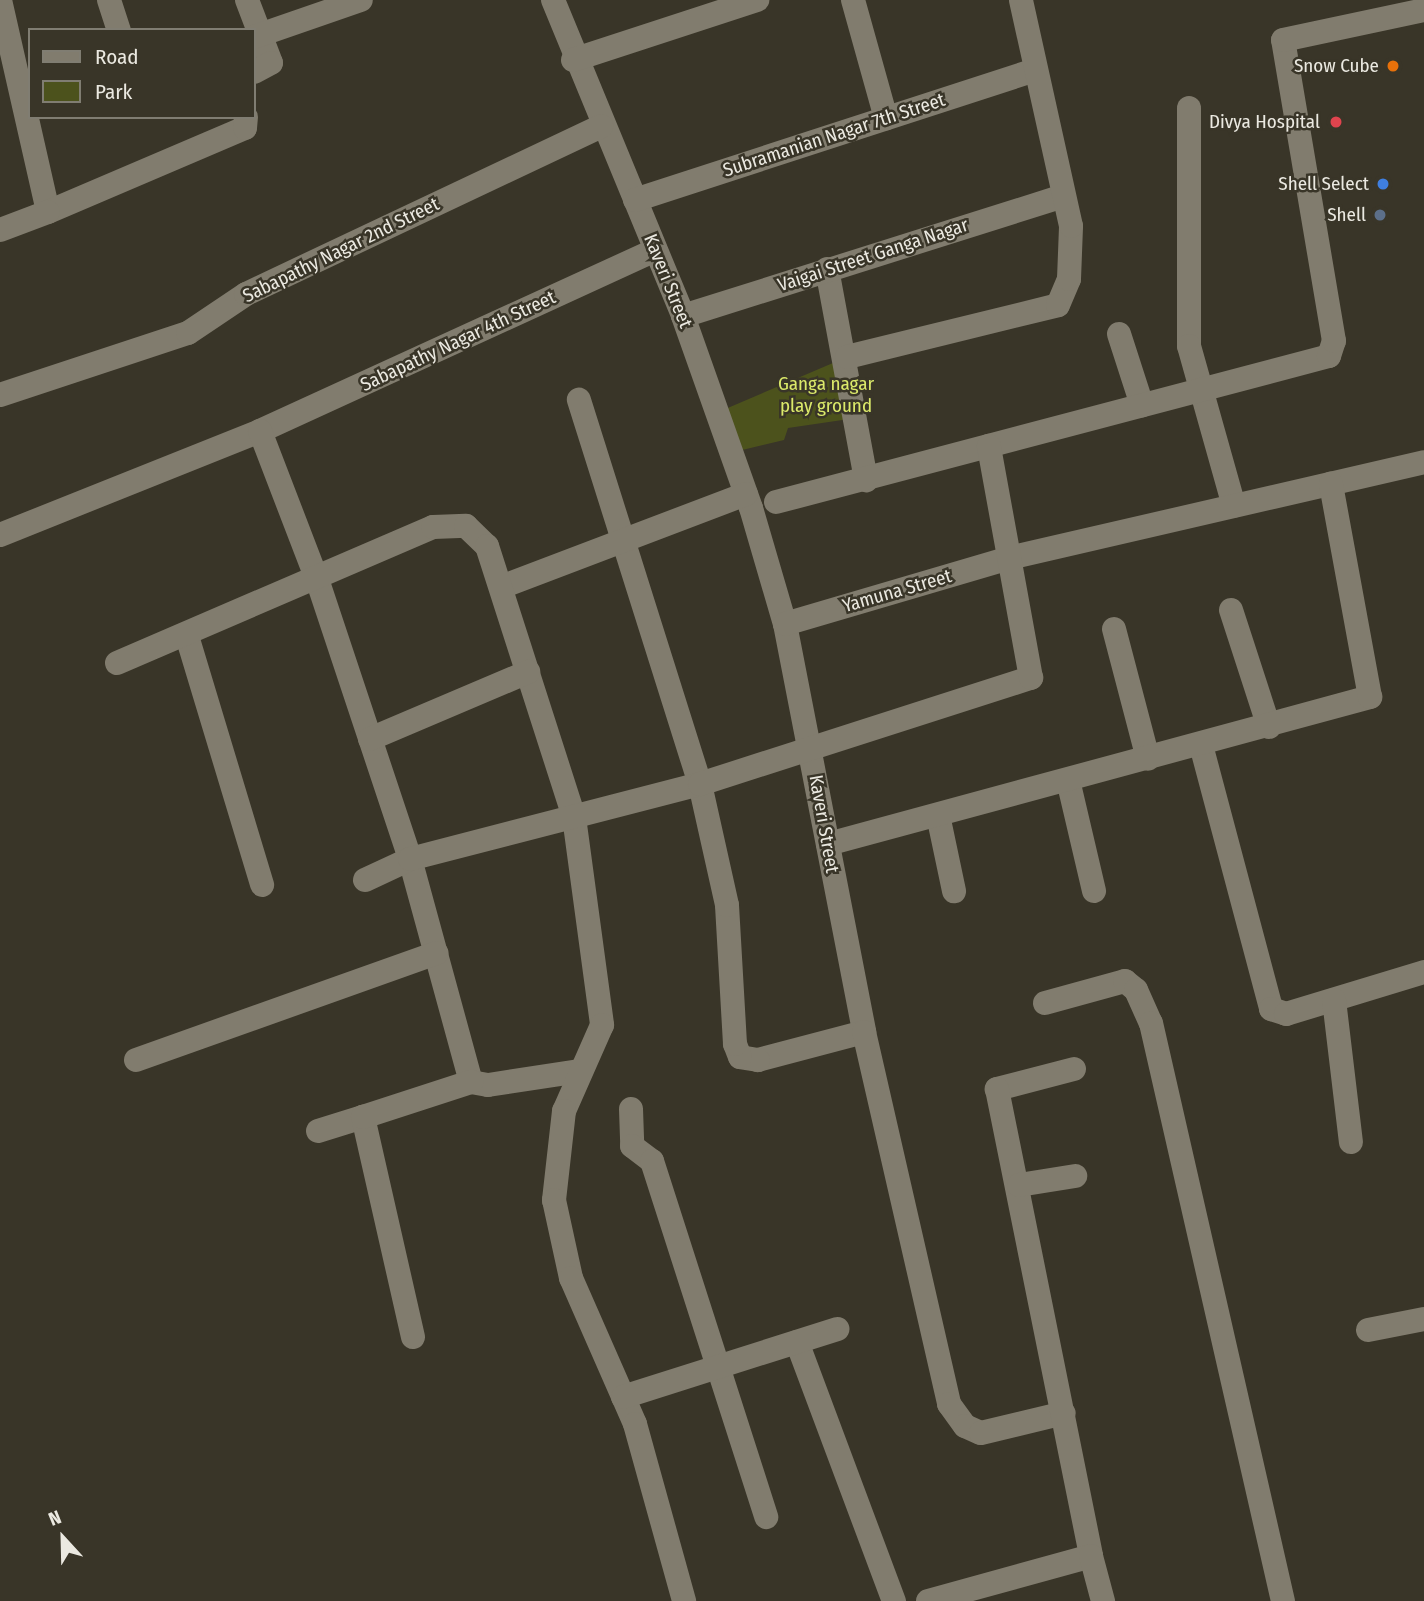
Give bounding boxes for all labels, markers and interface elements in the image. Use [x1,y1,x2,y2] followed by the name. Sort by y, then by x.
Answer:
[28,28,256,119] legend
[95,44,139,70] text: Road
[1294,55,1379,77] place label: Snow Cube
[1385,58,1401,74] marker: Snow Cube
[95,79,132,105] text: Park
[720,88,948,182] street label: Subramanian Nagar 7th Street
[1209,111,1320,133] place label: Divya Hospital
[1326,112,1346,132] marker: Divya Hospital
[1278,173,1369,195] place label: Shell Select
[1375,176,1391,192] marker: Shell Select
[239,192,443,308] street label: Sabapathy Nagar 2nd Street
[1327,204,1366,226] place label: Shell
[1372,207,1388,223] marker: Shell
[775,213,971,297] street label: Vaigai Street Ganga Nagar
[639,231,697,331] street label: Kaveri Street
[357,286,559,396] street label: Sabapathy Nagar 4th Street
[778,373,874,417] park label: Ganga nagar play ground
[840,565,954,617] street label: Yamuna Street
[804,773,844,875] street label: Kaveri Street
[28,1503,98,1573] north arrow
[45,1505,65,1531] text: N

